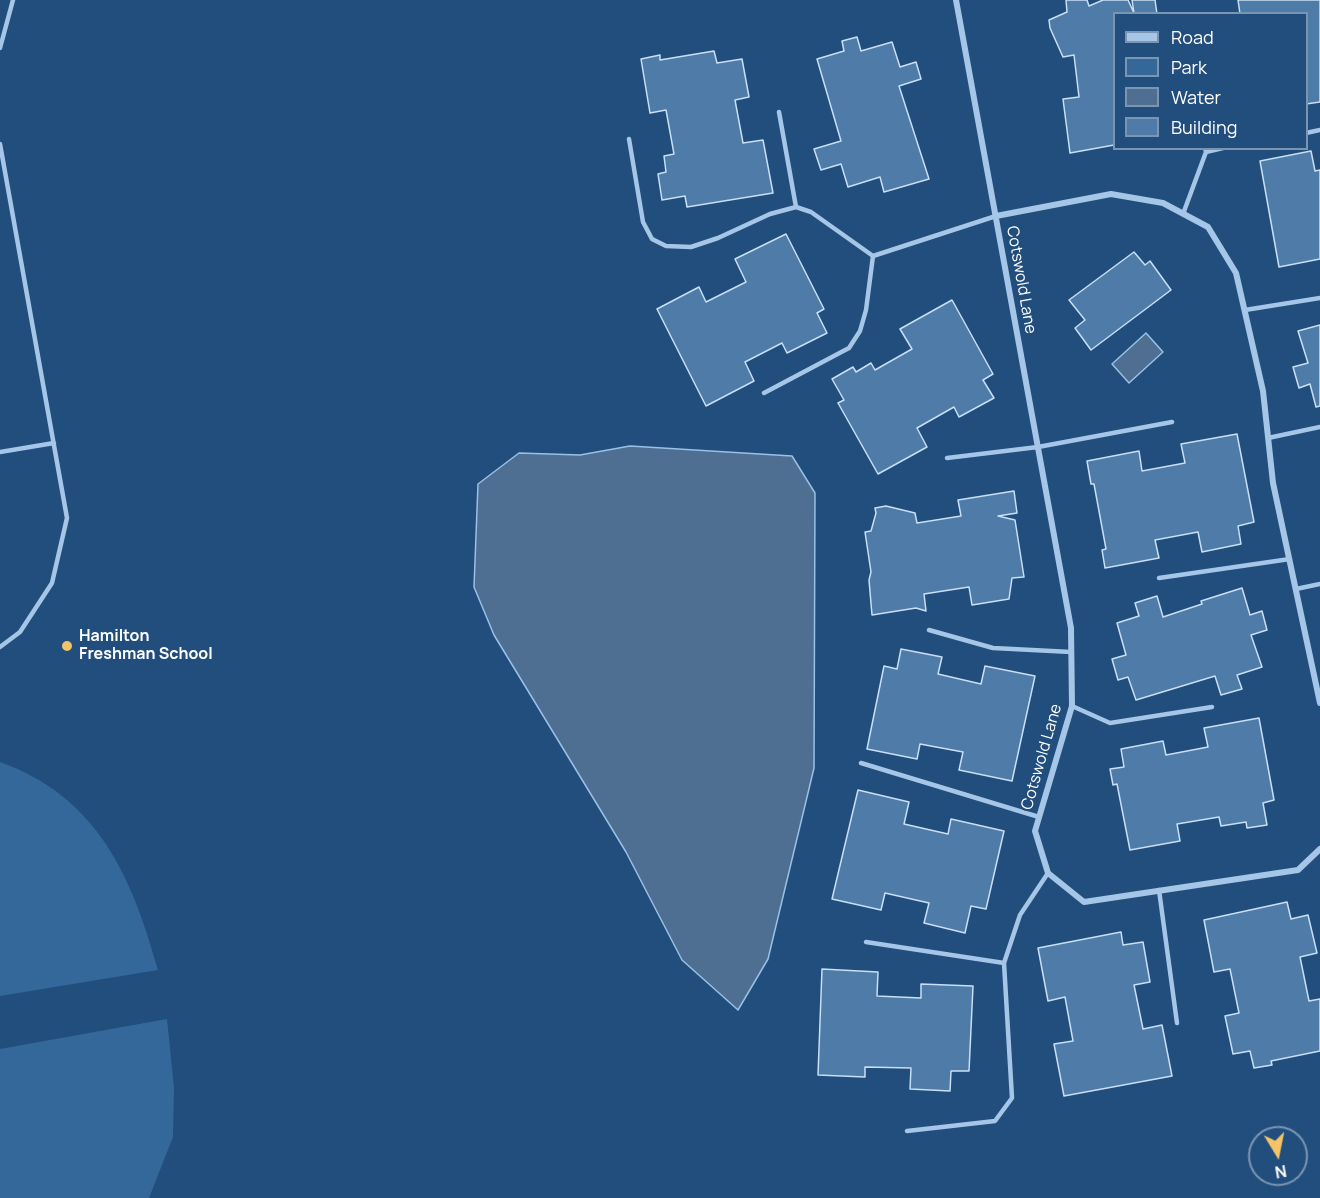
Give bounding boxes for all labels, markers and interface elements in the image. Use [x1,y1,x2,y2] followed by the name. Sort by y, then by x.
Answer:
[1113,12,1308,150] legend
[1171,25,1214,49] text: Road
[1171,55,1207,79] text: Park
[1171,85,1221,109] text: Water
[1171,115,1237,139] text: Building
[1002,225,1040,335] street label: Cotswold Lane
[79,627,213,665] place label: Hamilton Freshman School
[60,639,74,653] marker: Hamilton Freshman School
[1018,702,1066,812] street label: Cotswold Lane
[1248,1126,1308,1186] north arrow
[1273,1160,1288,1184] text: N

